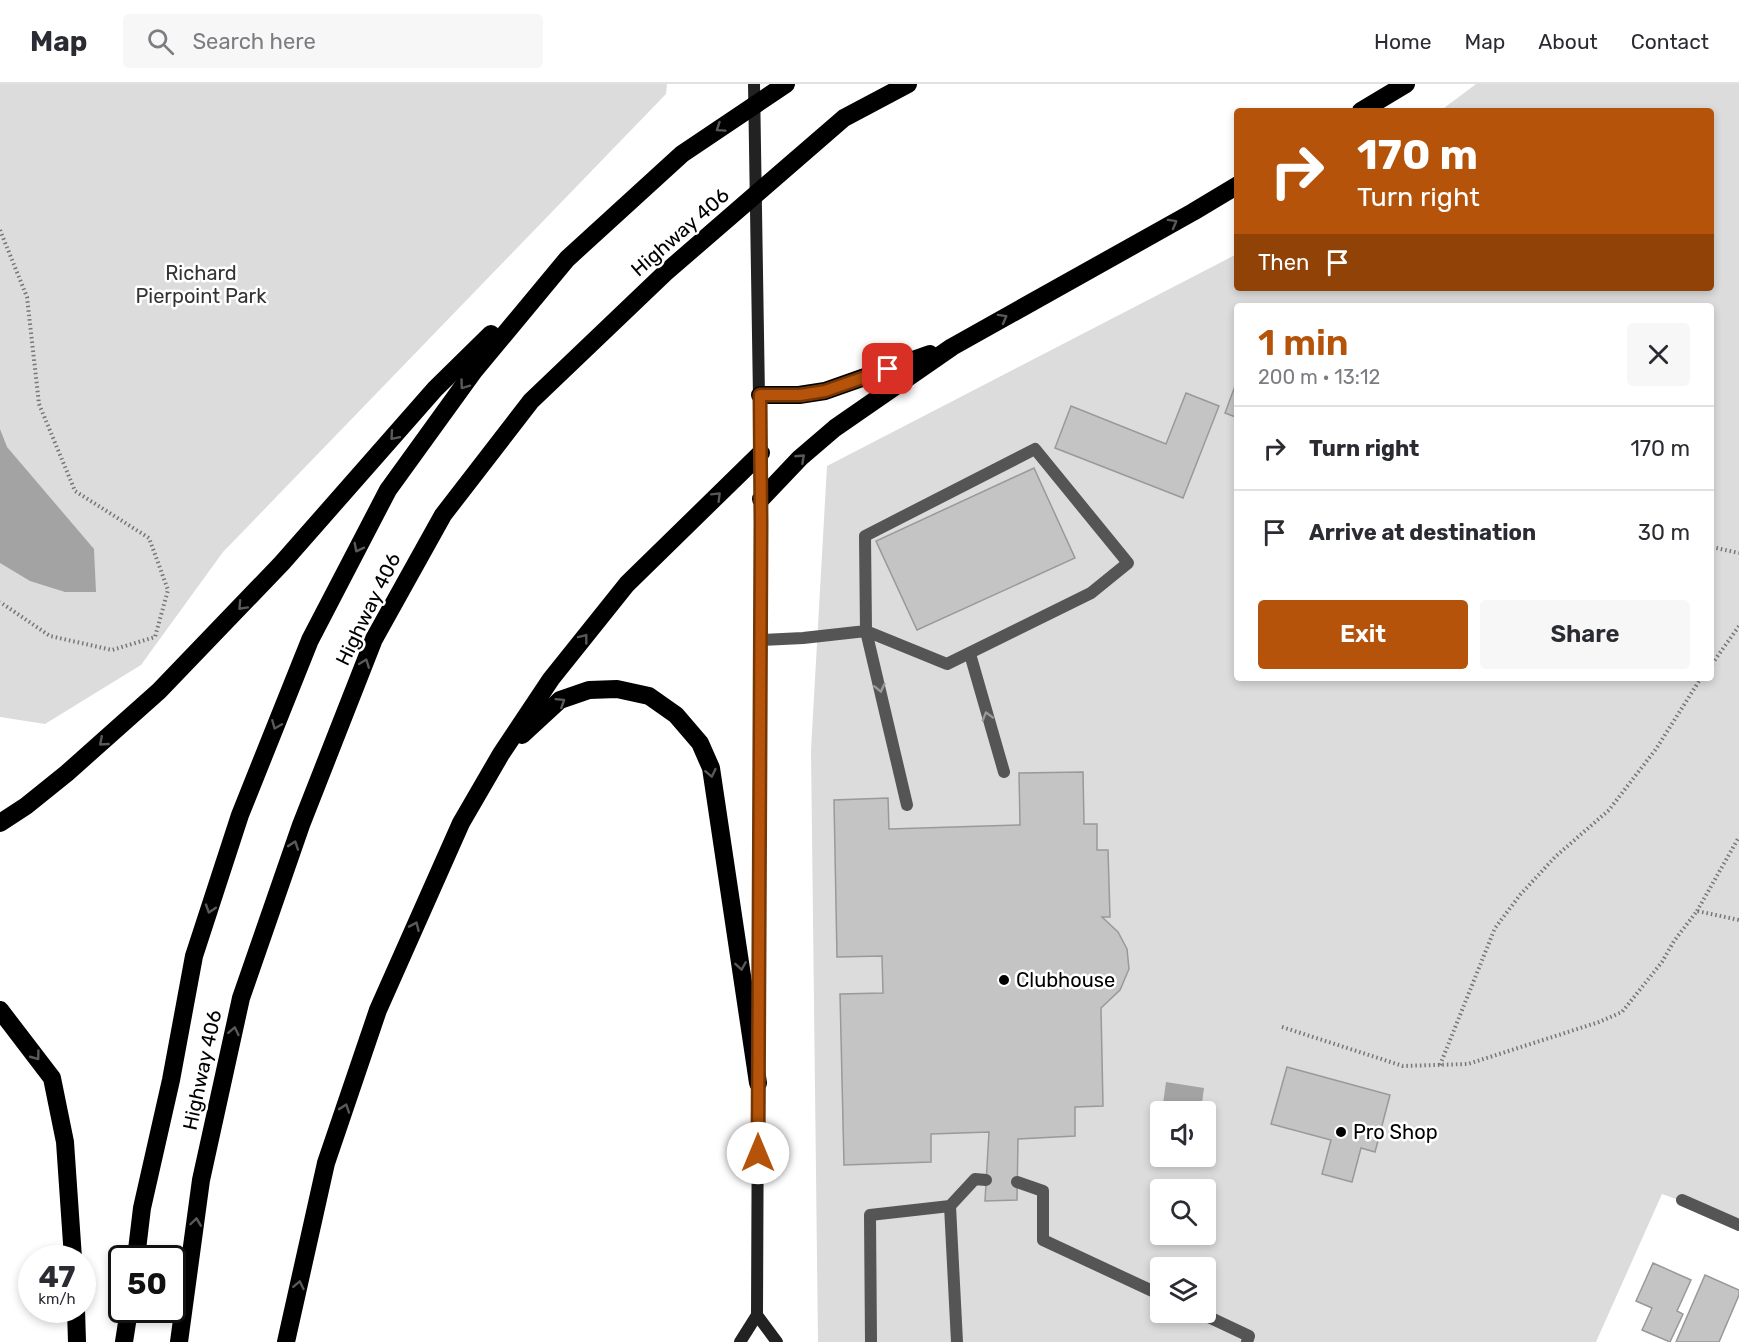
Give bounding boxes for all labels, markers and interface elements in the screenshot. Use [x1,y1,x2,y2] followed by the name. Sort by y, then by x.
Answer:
[123,14,543,68] search box
[30,25,87,58] text: Map
[144,25,177,58] icon: search
[192,28,316,55] text: Search here
[1374,29,1431,54] text: Home
[1464,29,1505,54] text: Map
[1538,29,1598,54] text: About
[1631,29,1709,54] text: Contact
[716,121,727,132] one-way arrow
[1357,130,1478,180] text: 170 m
[1258,132,1336,210] icon: right
[1357,181,1480,213] text: Turn right
[626,183,734,281] street label: Highway 406
[1167,219,1177,230] one-way arrow
[1321,246,1354,279] icon: arrive
[1258,249,1309,276] text: Then
[135,261,267,308] park label: Richard Pierpoint Park
[996,314,1007,325] one-way arrow
[1258,321,1349,364] text: 1 min
[1627,323,1690,386] button: close
[862,343,913,394] pin
[871,352,904,385] icon: arrive
[1258,365,1380,389] text: 200 m · 13:12
[460,379,471,390] one-way arrow
[391,429,402,440] one-way arrow
[1258,432,1291,465] icon: right
[1309,435,1419,462] text: Turn right
[1630,435,1690,462] text: 170 m
[794,454,805,465] one-way arrow
[710,493,721,503] one-way arrow
[1258,516,1291,549] icon: arrive
[1309,519,1536,546] text: Arrive at destination
[1638,519,1690,546] text: 30 m
[353,542,365,553] one-way arrow
[330,549,406,669] street label: Highway 406
[238,598,249,609] one-way arrow
[1258,600,1468,669] button: Exit
[1480,600,1690,669] button: Share
[576,634,587,645] one-way arrow
[358,659,370,670] one-way arrow
[872,683,885,693] one-way arrow
[554,699,565,710] one-way arrow
[982,711,995,721] one-way arrow
[271,719,283,730] one-way arrow
[99,735,110,746] one-way arrow
[704,768,717,778] one-way arrow
[287,840,300,851] one-way arrow
[204,903,217,914] one-way arrow
[408,922,420,933] one-way arrow
[734,961,746,971] one-way arrow
[1016,968,1115,992] place label: Clubhouse
[997,973,1011,987] marker: Clubhouse
[178,1008,226,1132] street label: Highway 406
[227,1026,240,1036] one-way arrow
[28,1050,39,1061] one-way arrow
[1150,1101,1216,1323] map controls
[1150,1101,1216,1167] button: sound
[337,1103,350,1114] one-way arrow
[1353,1120,1438,1144] place label: Pro Shop
[726,1121,790,1185] position arrow
[1334,1125,1348,1139] marker: Pro Shop
[1150,1179,1216,1245] button: search
[189,1217,201,1226] one-way arrow
[108,1245,186,1323] speed limit sign: 50
[1150,1257,1216,1323] button: layers
[39,1259,75,1295] text: 47
[291,1280,304,1290] one-way arrow
[38,1290,76,1308] text: km/h

